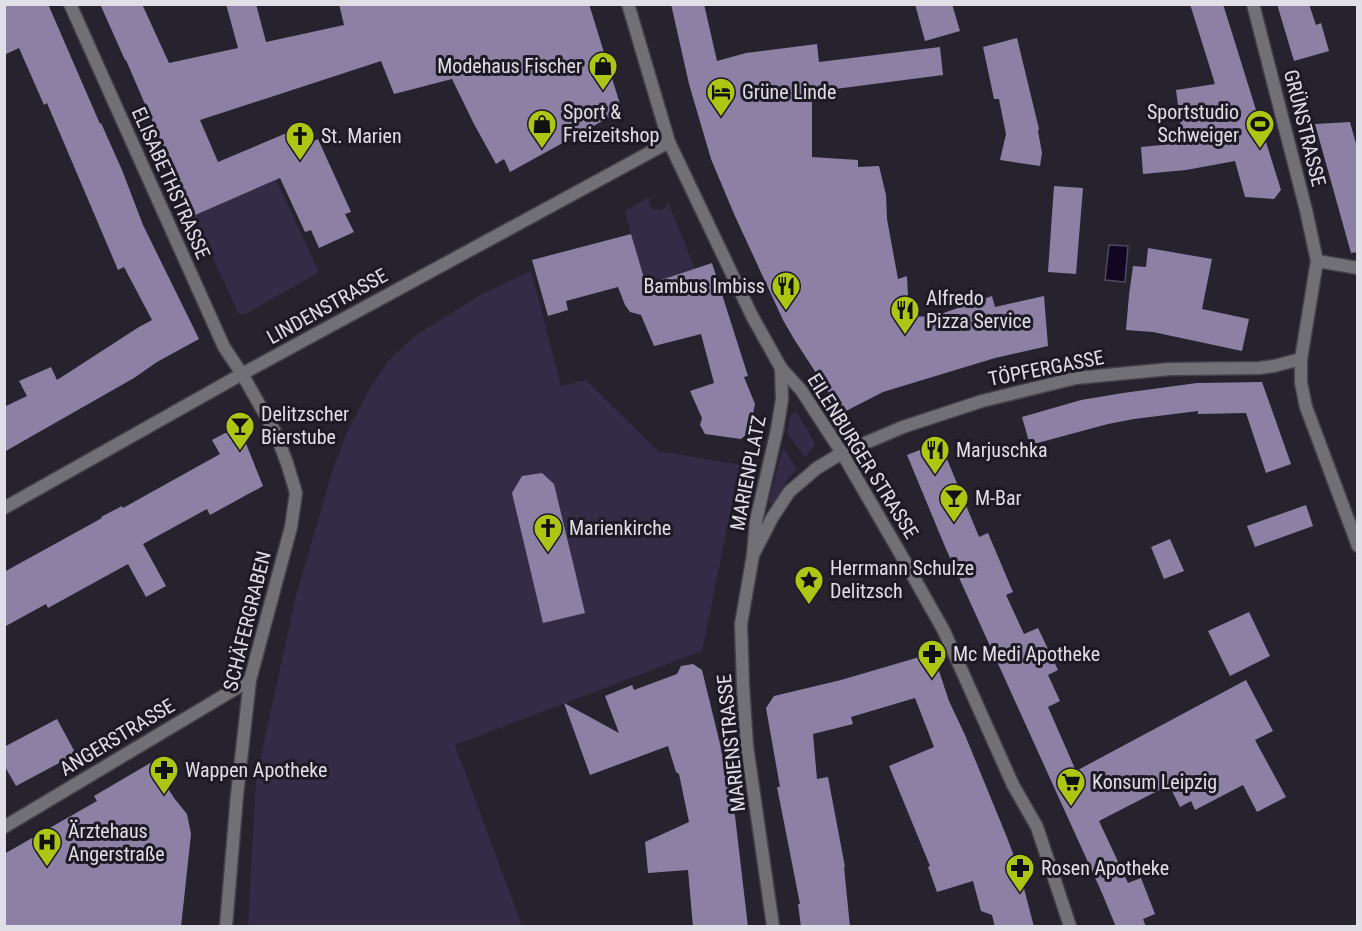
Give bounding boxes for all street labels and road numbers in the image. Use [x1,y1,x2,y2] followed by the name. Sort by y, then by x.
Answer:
[1279,67,1331,189] street label: GRÜNSTRASSE
[127,103,215,263] street label: ELISABETHSTRASSE
[262,263,392,349] street label: LINDENSTRASSE
[986,345,1106,391] street label: TÖPFERGASSE
[802,369,924,543] street label: EILENBURGER STRASSE
[725,413,771,533] street label: MARIENPLATZ
[218,549,276,693] street label: SCHÄFERGRABEN
[712,673,750,813] street label: MARIENSTRASSE
[55,693,179,781] street label: ANGERSTRASSE

